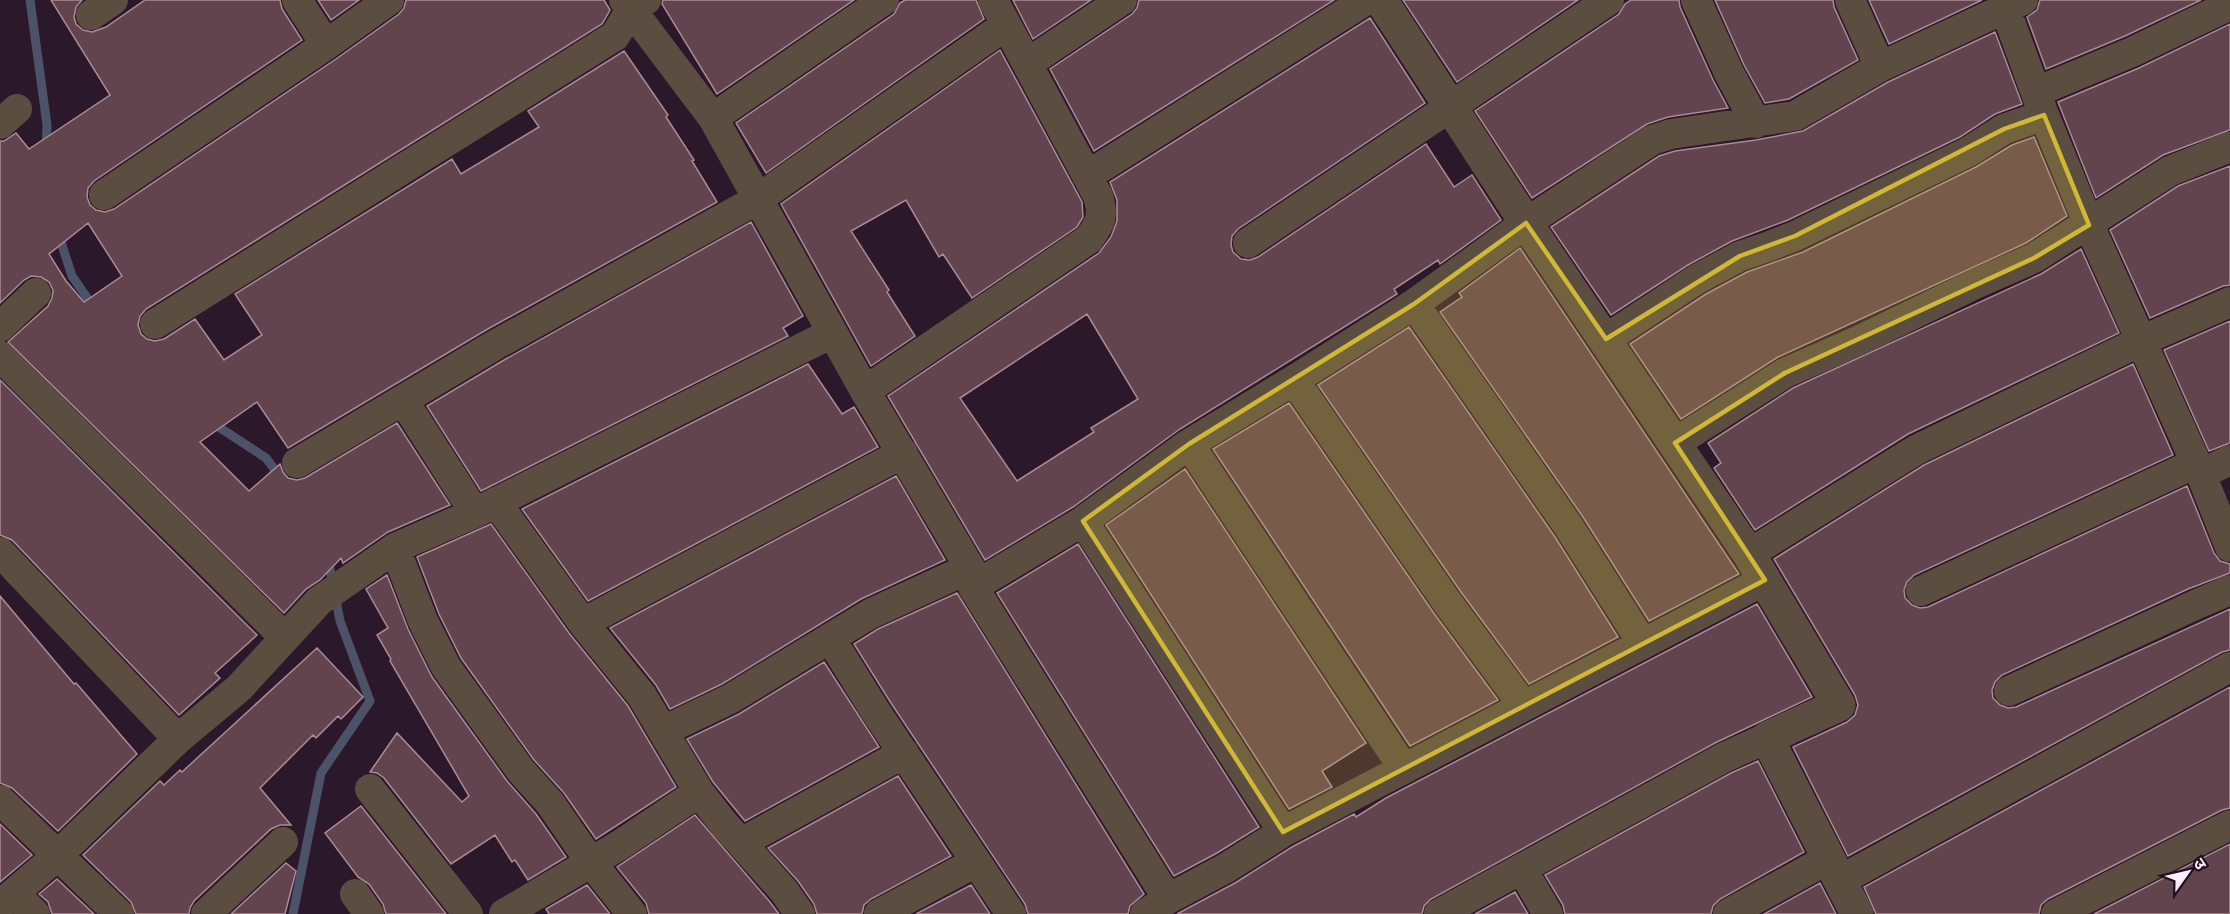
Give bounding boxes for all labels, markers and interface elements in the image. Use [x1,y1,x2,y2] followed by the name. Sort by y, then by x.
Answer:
[2158,842,2218,902] north arrow
[2189,854,2213,874] text: उ

